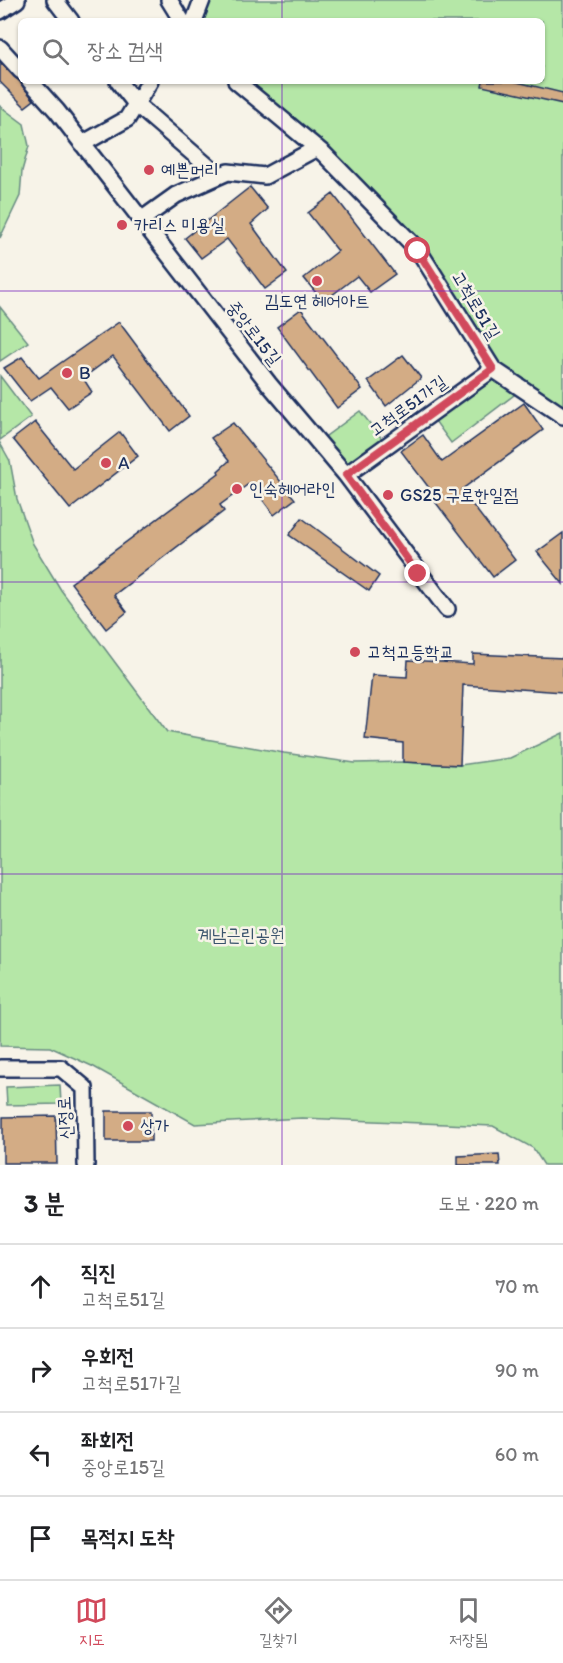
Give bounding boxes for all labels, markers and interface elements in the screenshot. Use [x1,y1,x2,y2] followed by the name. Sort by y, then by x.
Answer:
[18,18,545,84] search box
[39,35,72,68] icon: search
[87,37,163,64] text: 장소 검색
[161,159,219,181] place label: 예쁜머리
[142,163,156,177] marker: 예쁜머리
[134,214,225,236] place label: 카리스 미용실
[115,218,129,232] marker: 카리스 미용실
[404,237,430,263] route start
[447,267,505,344] street label: 고척로51길
[310,274,324,288] marker: 김도연 헤어아트
[264,290,370,312] place label: 김도연 헤어아트
[222,296,286,370] street label: 중앙로15길
[79,362,91,384] place label: B
[60,366,74,380] marker: B
[365,370,451,441] street label: 고척로51가길
[118,452,130,474] place label: A
[99,456,113,470] marker: A
[249,478,336,500] place label: 인숙헤어라인
[230,482,244,496] marker: 인숙헤어라인
[400,484,518,506] place label: GS25 구로한일점
[381,488,395,502] marker: GS25 구로한일점
[404,560,430,586] route end
[367,641,454,663] place label: 고척고등학교
[348,645,362,659] marker: 고척고등학교
[198,924,284,946] park label: 계남근린공원
[53,1096,77,1140] street label: 신정로
[140,1115,169,1137] place label: 상가
[121,1119,135,1133] marker: 상가
[24,1187,65,1219] text: 3 분
[438,1191,539,1215] text: 도보 · 220 m
[81,1259,116,1286] text: 직진
[24,1270,57,1303] icon: ahead
[495,1274,539,1298] text: 70 m
[81,1287,165,1311] text: 고척로51길
[81,1343,134,1370] text: 우회전
[24,1354,57,1387] icon: right
[495,1358,539,1382] text: 90 m
[81,1371,181,1395] text: 고척로51가길
[81,1427,134,1454] text: 좌회전
[24,1438,57,1471] icon: left
[495,1442,539,1466] text: 60 m
[81,1455,165,1479] text: 중앙로15길
[24,1522,57,1555] icon: arrive
[81,1524,174,1551] text: 목적지 도착
[75,1594,108,1650] tab: 지도
[259,1594,298,1650] tab: 길찾기
[449,1594,488,1650] tab: 저장됨

